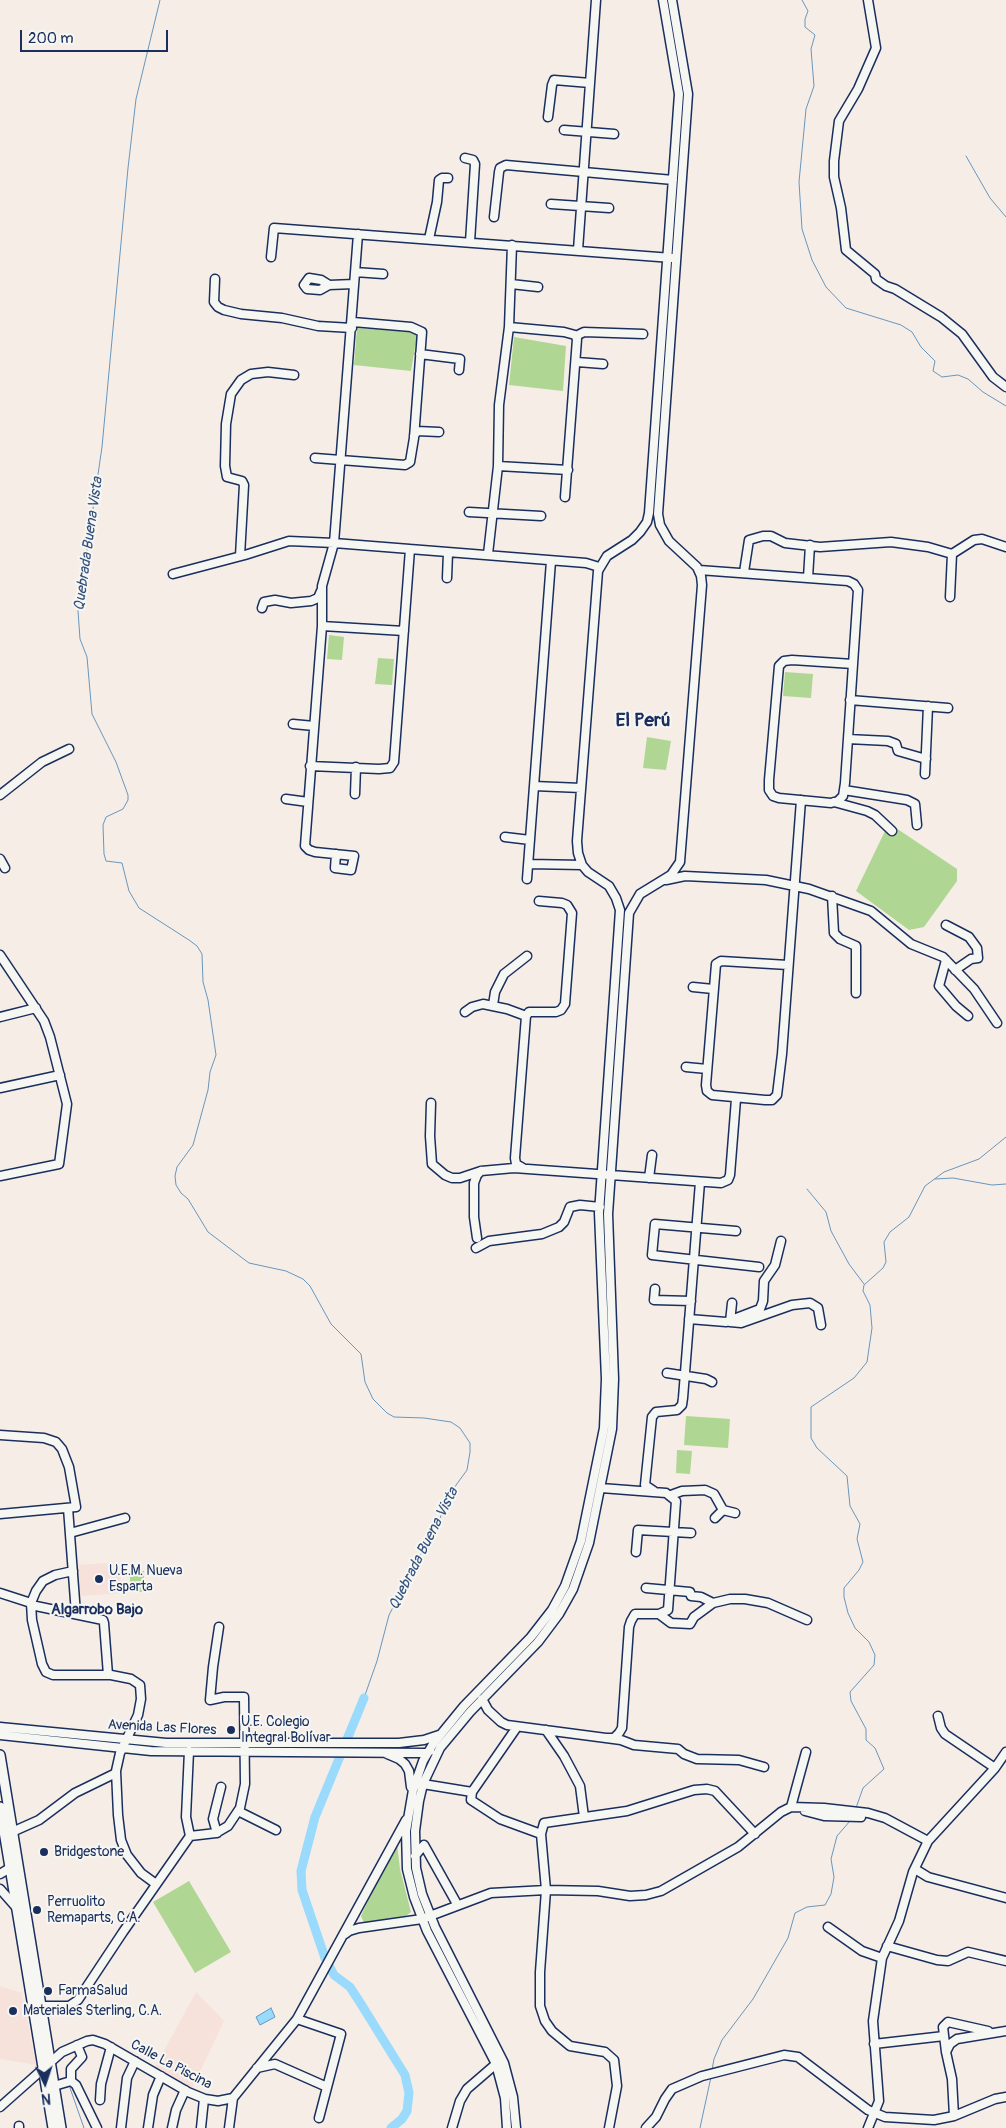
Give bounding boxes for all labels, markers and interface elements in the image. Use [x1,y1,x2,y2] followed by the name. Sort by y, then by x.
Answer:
[22,20,170,52] scale bar
[28,29,73,48] text: 200 m
[71,476,107,612] water label: Quebrada Buena Vista
[615,710,671,732] district label: El Perú
[385,1485,463,1613] water label: Quebrada Buena Vista
[109,1563,182,1595] place label: U.E.M. Nueva Esparta
[93,1573,105,1585] marker: U.E.M. Nueva Esparta
[51,1601,143,1619] district label: Algarrobo Bajo
[241,1714,331,1746] place label: U.E. Colegio Integral Bolívar
[107,1717,217,1739] street label: Avenida Las Flores
[225,1724,237,1736] marker: U.E. Colegio Integral Bolívar
[54,1844,124,1860] place label: Bridgestone
[38,1846,50,1858] marker: Bridgestone
[47,1894,141,1926] place label: Perruolito Remaparts, C.A.
[31,1904,43,1916] marker: Perruolito Remaparts, C.A.
[58,1983,128,1999] place label: FarmaSalud
[42,1985,54,1997] marker: FarmaSalud
[23,2003,162,2019] place label: Materiales Sterling, C.A.
[7,2005,19,2017] marker: Materiales Sterling, C.A.
[128,2037,214,2093] street label: Calle La Piscina
[20,2058,70,2108] north arrow
[41,2090,51,2107] text: N

